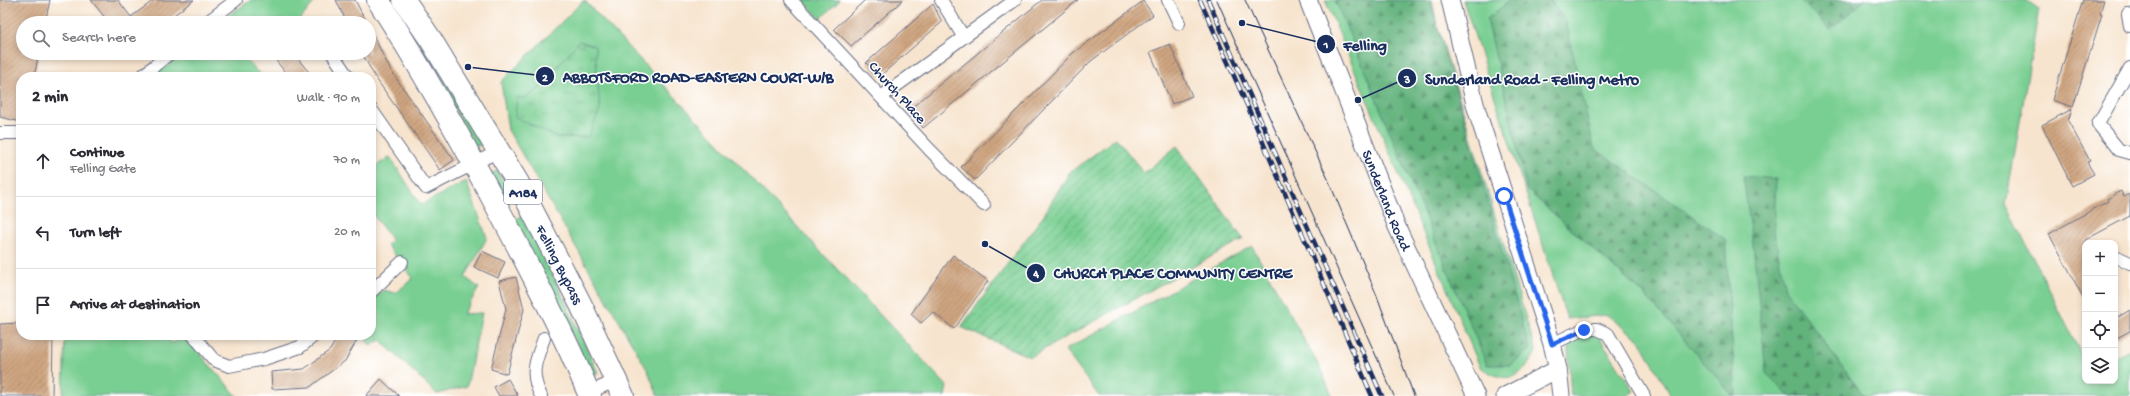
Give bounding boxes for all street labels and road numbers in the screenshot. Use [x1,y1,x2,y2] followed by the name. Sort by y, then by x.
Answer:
[864,58,929,129] street label: Church Place
[1357,148,1414,255] street label: Sunderland Road
[504,180,542,204] road number: A184
[530,222,586,308] street label: Felling Bypass

